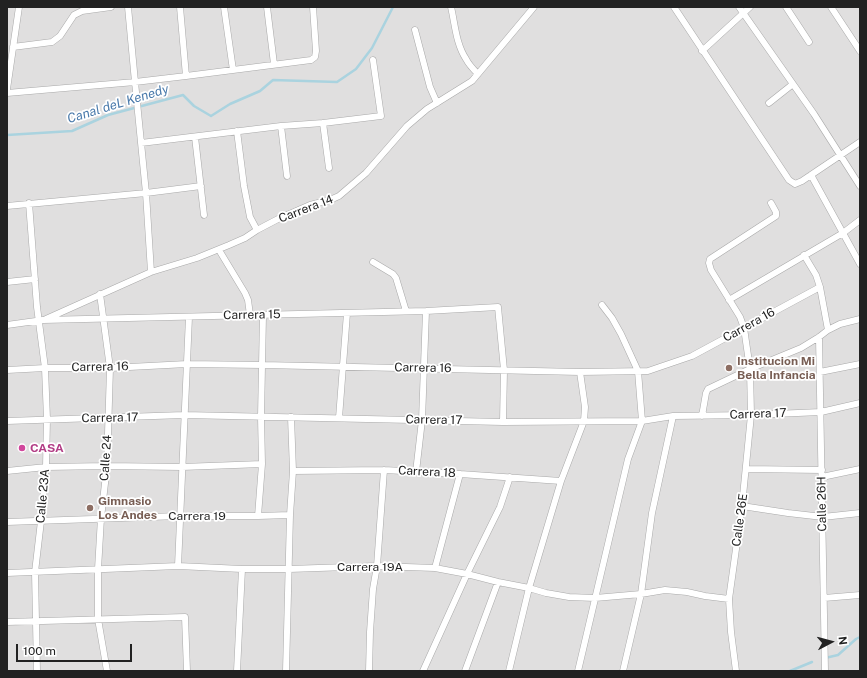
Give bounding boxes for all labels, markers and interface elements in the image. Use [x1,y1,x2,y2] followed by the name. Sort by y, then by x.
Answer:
[65,81,171,127] water label: Canal deL Kenedy
[277,192,335,226] street label: Carrera 14
[720,305,778,345] street label: Carrera 16
[223,307,281,323] street label: Carrera 15
[737,354,815,382] place label: Institucion Mi Bella Infancia
[71,359,129,375] street label: Carrera 16
[394,360,452,376] street label: Carrera 16
[724,363,734,373] marker: Institucion Mi Bella Infancia
[729,406,787,422] street label: Carrera 17
[81,410,139,426] street label: Carrera 17
[405,412,463,428] street label: Carrera 17
[97,435,115,481] street label: Calle 24
[30,441,64,455] place label: CASA
[17,443,27,453] marker: CASA
[398,463,456,481] street label: Carrera 18
[33,468,53,524] street label: Calle 23A
[814,476,830,532] street label: Calle 26H
[729,493,751,547] street label: Calle 26E
[98,494,157,522] place label: Gimnasio Los Andes
[85,503,95,513] marker: Gimnasio Los Andes
[168,509,226,523] street label: Carrera 19
[337,560,403,574] street label: Carrera 19A
[811,622,851,662] north arrow
[18,636,134,662] scale bar
[837,636,849,646] text: N
[23,644,56,658] text: 100 m

